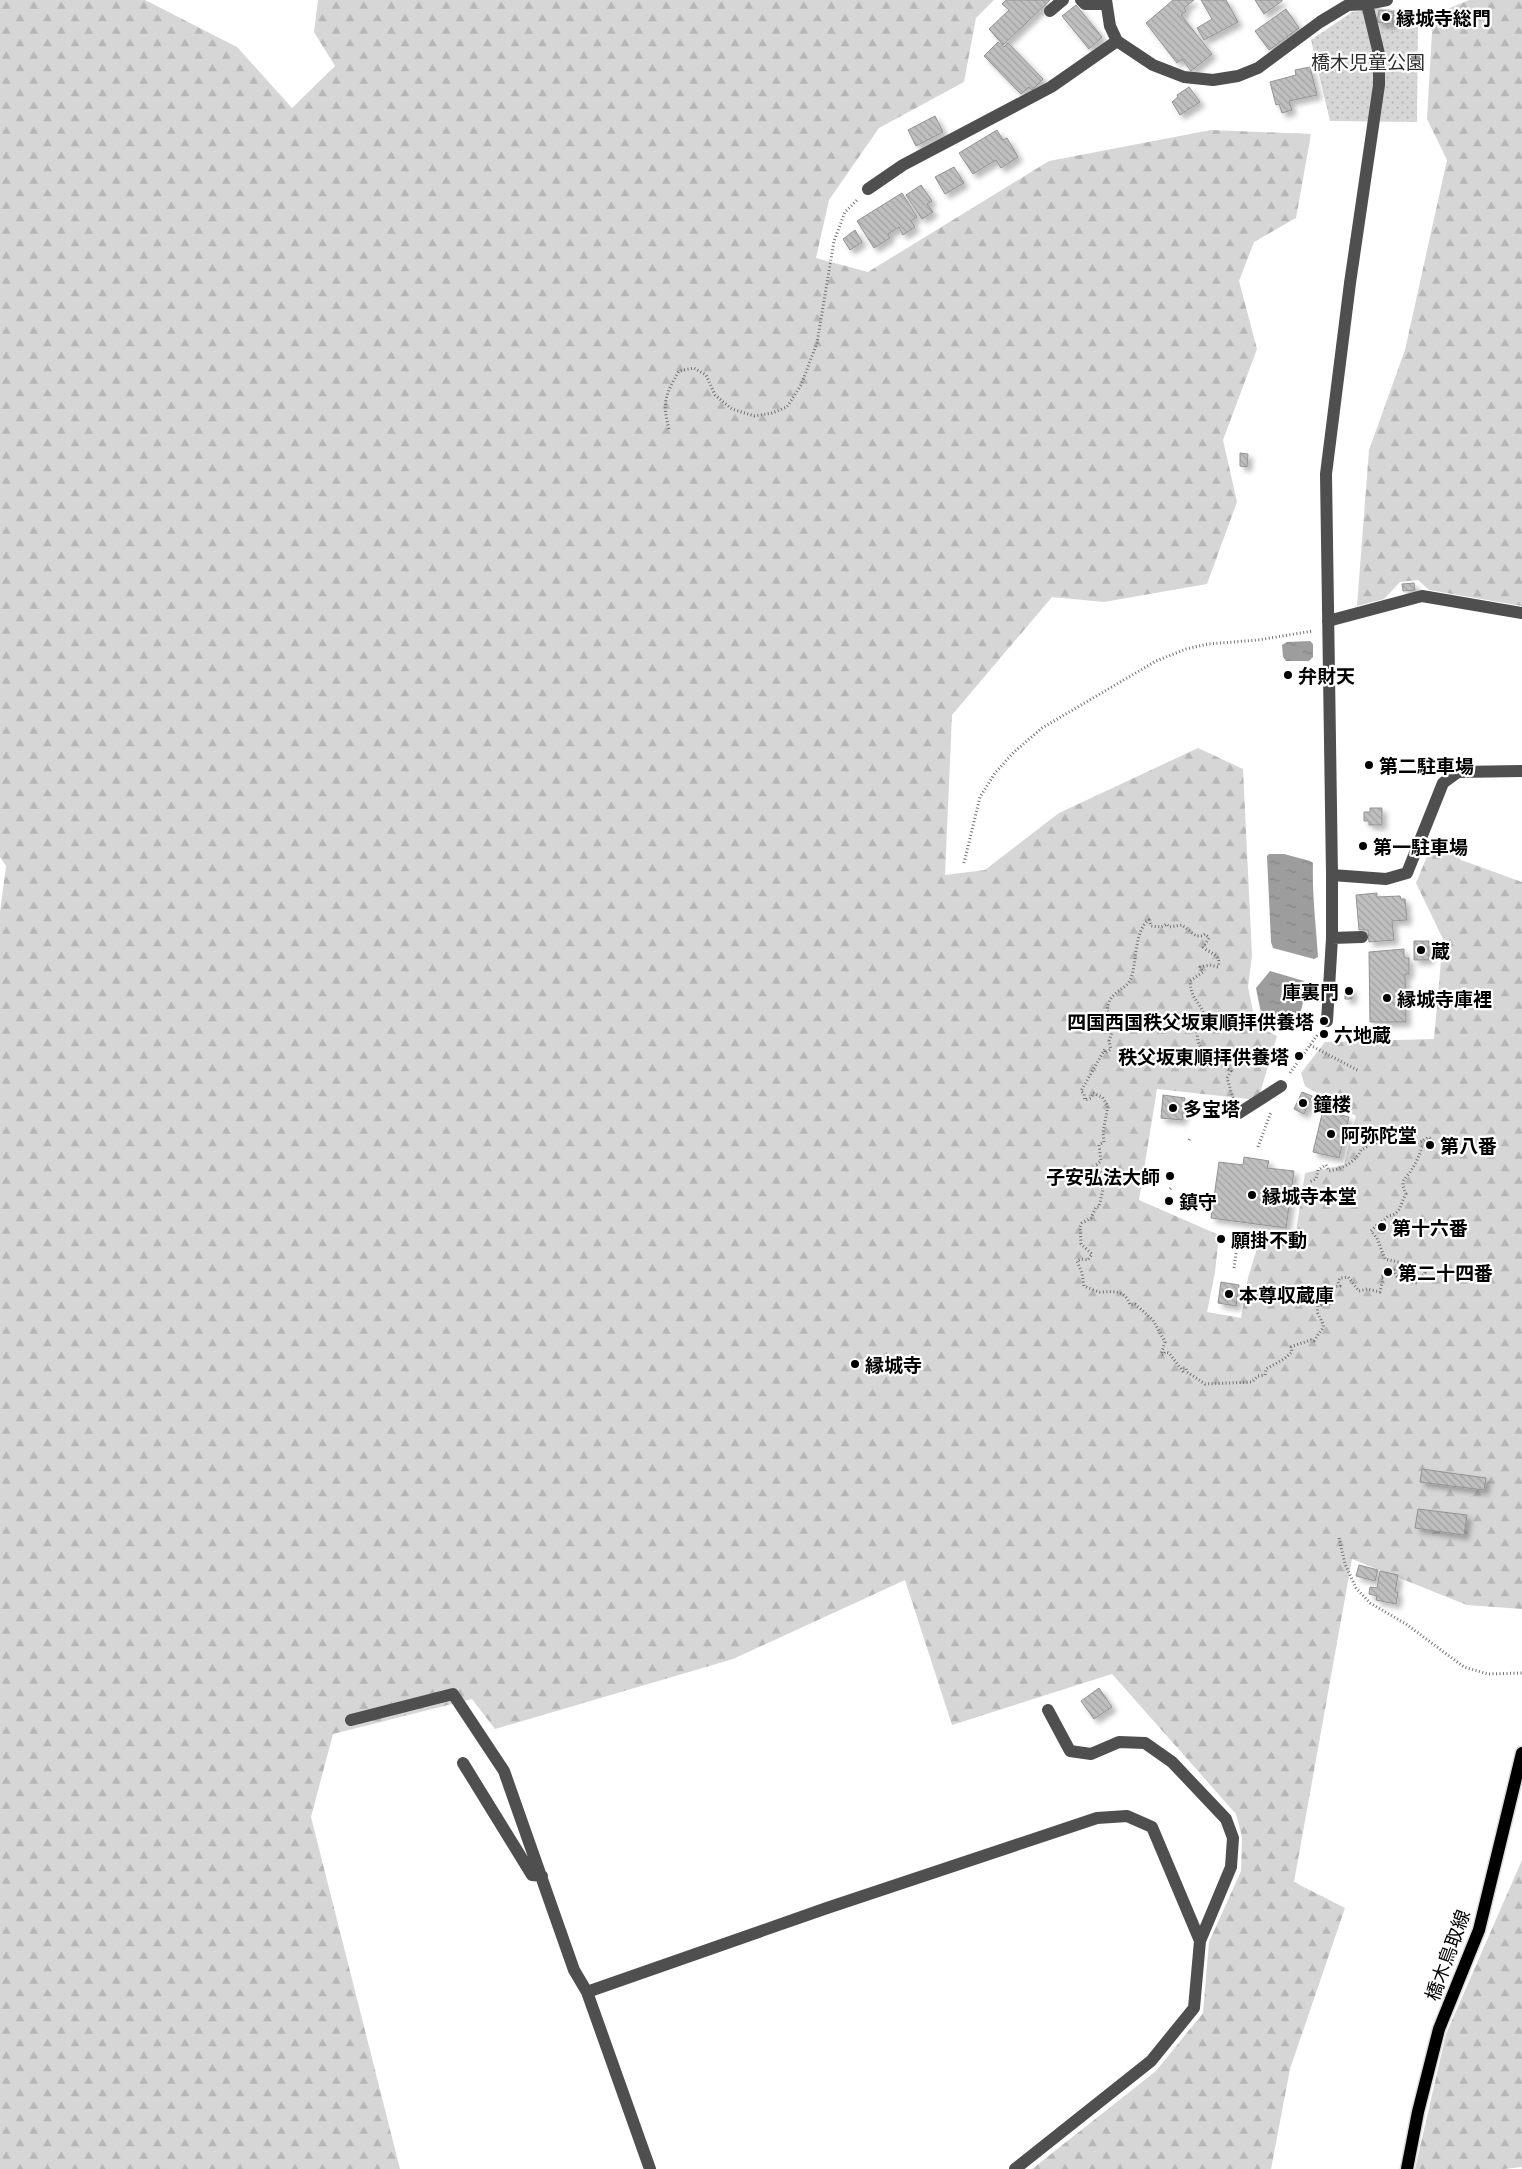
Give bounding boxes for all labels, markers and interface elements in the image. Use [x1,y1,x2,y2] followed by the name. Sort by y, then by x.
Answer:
[1396,6,1491,29] place label: 縁城寺総門
[1380,11,1392,23] marker: 縁城寺総門
[1311,50,1425,73] park label: 橋木児童公園
[1298,664,1355,687] place label: 弁財天
[1282,669,1294,681] marker: 弁財天
[1379,754,1474,777] place label: 第二駐車場
[1363,759,1375,771] marker: 第二駐車場
[1373,835,1468,858] place label: 第一駐車場
[1357,840,1369,852] marker: 第一駐車場
[1431,939,1450,962] place label: 蔵
[1415,944,1427,956] marker: 蔵
[1282,980,1339,1003] place label: 庫裏門
[1343,985,1355,997] marker: 庫裏門
[1397,987,1492,1010] place label: 縁城寺庫裡
[1381,992,1393,1004] marker: 縁城寺庫裡
[1067,1010,1314,1033] place label: 四国西国秩父坂東順拝供養塔
[1318,1015,1330,1027] marker: 四国西国秩父坂東順拝供養塔
[1334,1023,1391,1046] place label: 六地蔵
[1318,1028,1330,1040] marker: 六地蔵
[1118,1045,1289,1068] place label: 秩父坂東順拝供養塔
[1293,1050,1305,1062] marker: 秩父坂東順拝供養塔
[1313,1092,1351,1115] place label: 鐘楼
[1183,1097,1240,1120] place label: 多宝塔
[1297,1097,1309,1109] marker: 鐘楼
[1167,1102,1179,1114] marker: 多宝塔
[1341,1123,1417,1146] place label: 阿弥陀堂
[1325,1128,1337,1140] marker: 阿弥陀堂
[1440,1134,1497,1157] place label: 第八番
[1424,1139,1436,1151] marker: 第八番
[1046,1165,1160,1188] place label: 子安弘法大師
[1164,1170,1176,1182] marker: 子安弘法大師
[1262,1184,1357,1207] place label: 縁城寺本堂
[1246,1189,1258,1201] marker: 縁城寺本堂
[1179,1190,1217,1213] place label: 鎮守
[1163,1195,1175,1207] marker: 鎮守
[1392,1216,1468,1239] place label: 第十六番
[1376,1221,1388,1233] marker: 第十六番
[1231,1228,1307,1251] place label: 願掛不動
[1215,1233,1227,1245] marker: 願掛不動
[1398,1261,1493,1284] place label: 第二十四番
[1382,1266,1394,1278] marker: 第二十四番
[1239,1283,1334,1306] place label: 本尊収蔵庫
[1223,1288,1235,1300] marker: 本尊収蔵庫
[865,1353,922,1376] place label: 縁城寺
[849,1358,861,1370] marker: 縁城寺
[1420,1906,1474,2004] street label: 橋木鳥取線

